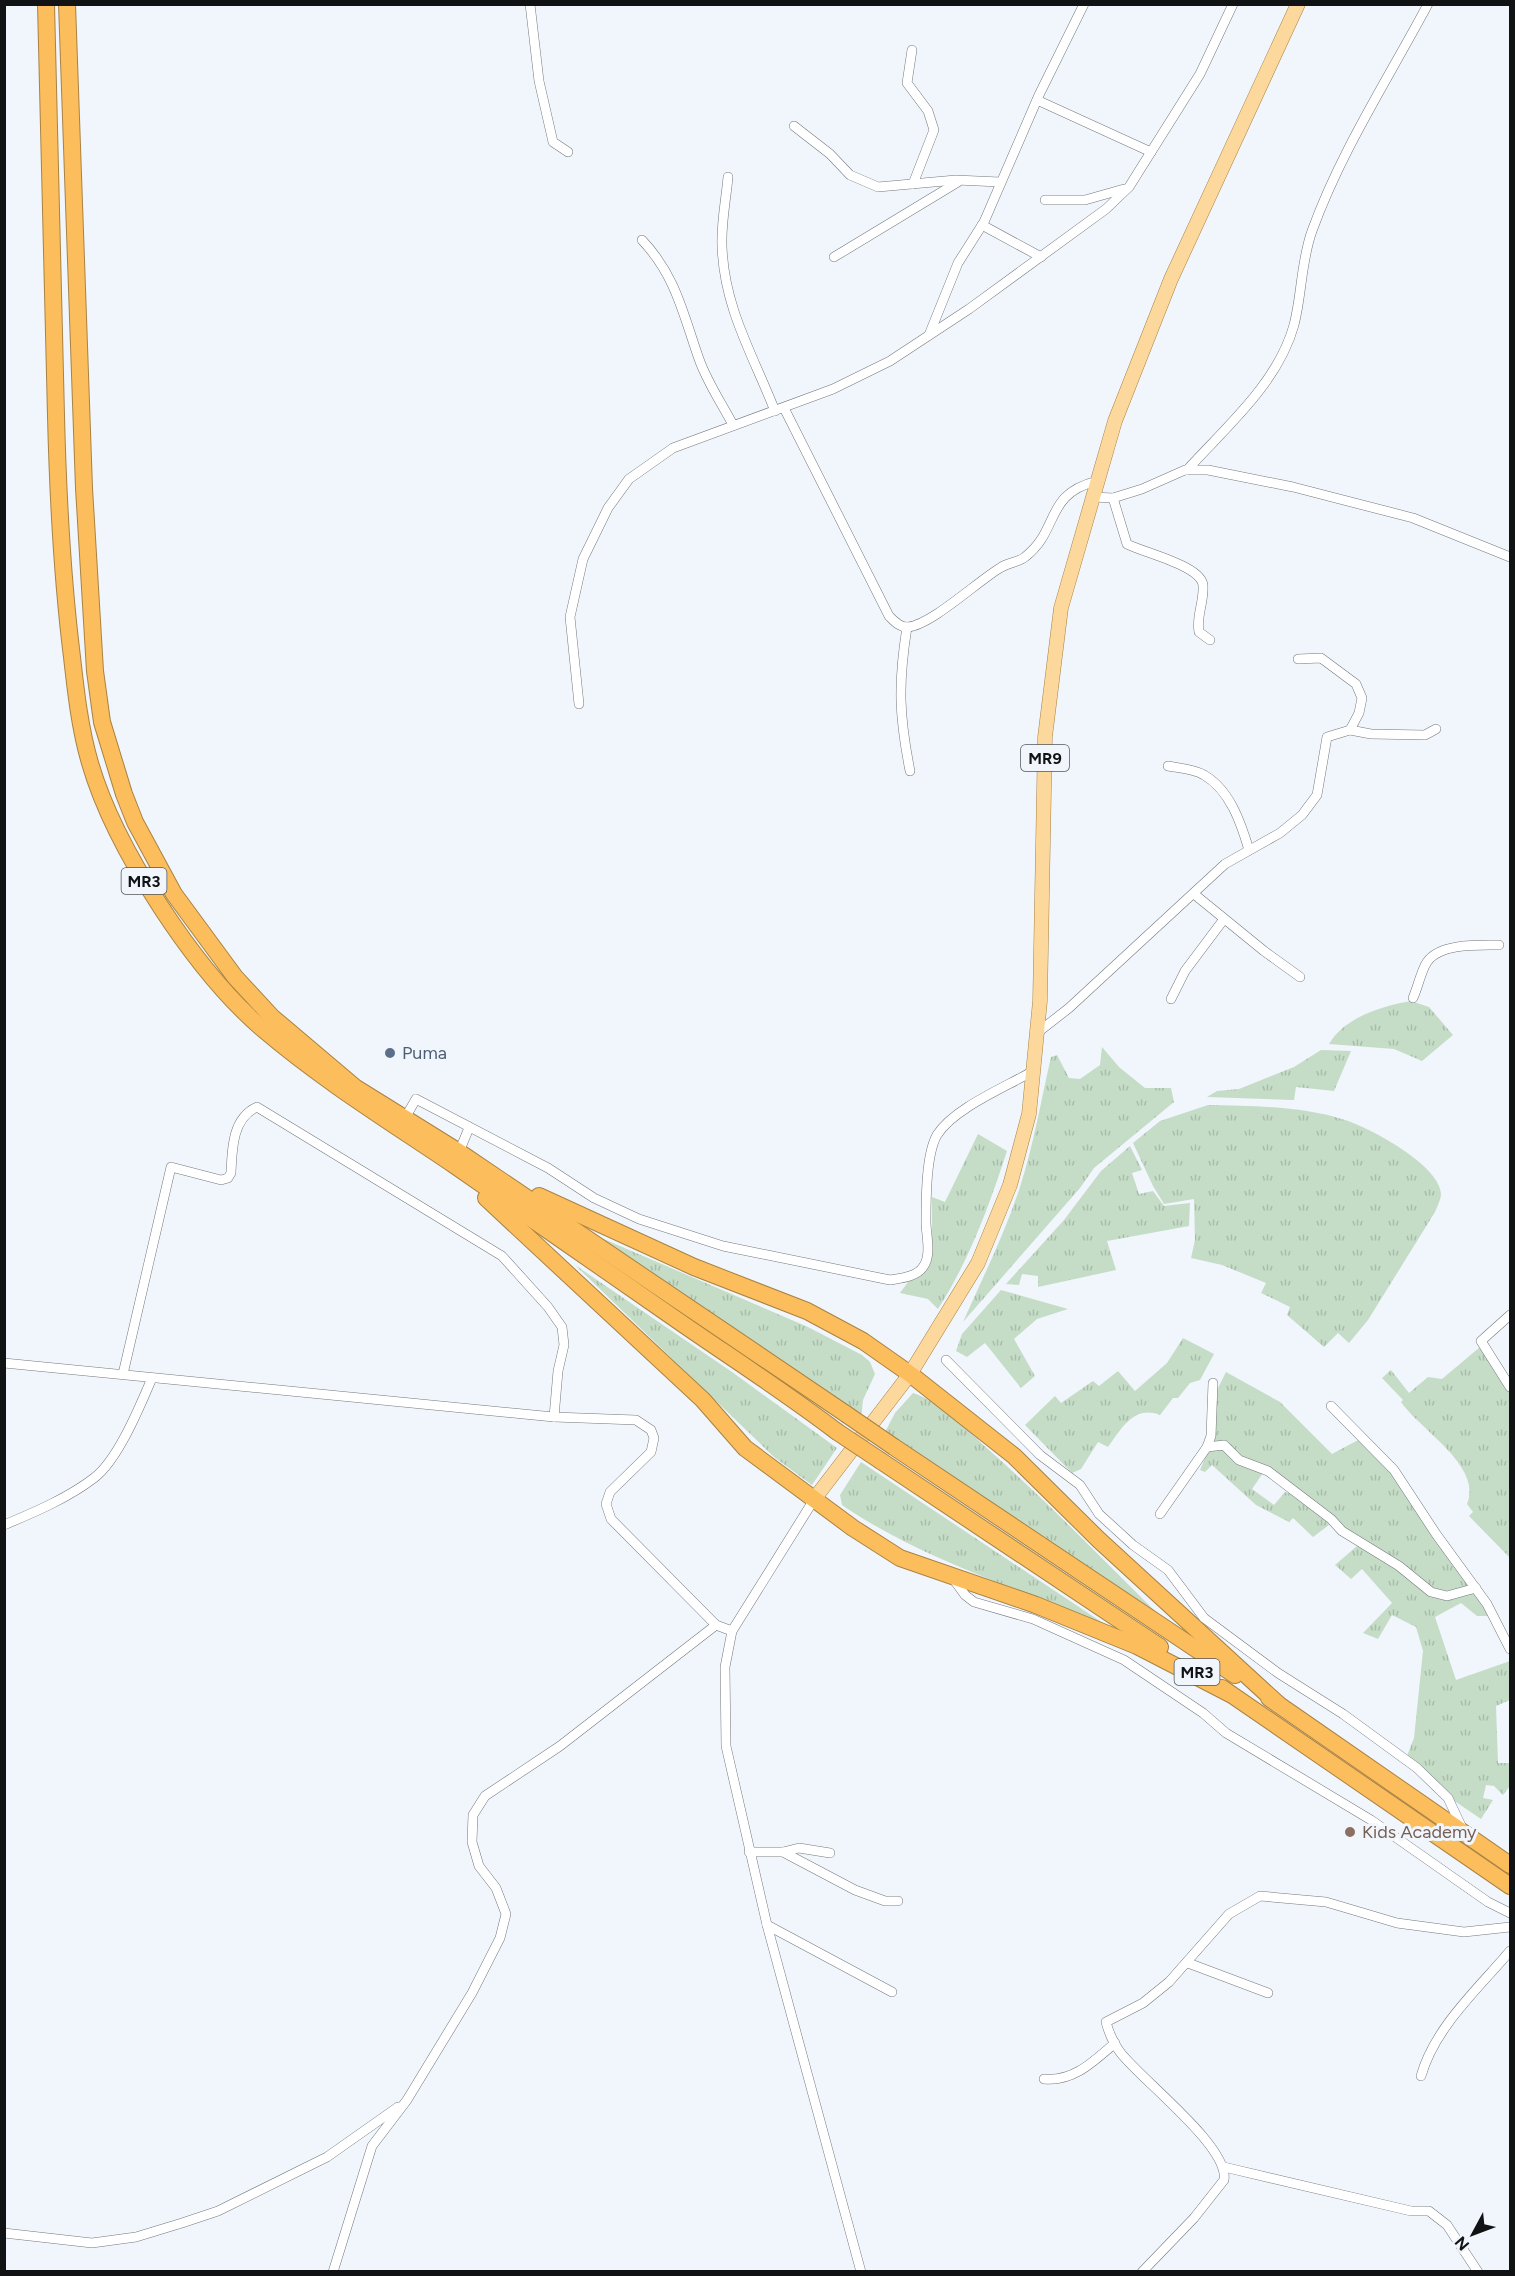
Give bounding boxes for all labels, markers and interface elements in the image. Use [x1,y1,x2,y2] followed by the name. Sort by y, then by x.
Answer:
[1021,745,1069,771] road number: MR9
[122,868,166,894] road number: MR3
[402,1042,447,1064] place label: Puma
[383,1046,397,1060] marker: Puma
[1174,1659,1220,1685] road number: MR3
[1362,1821,1477,1843] place label: Kids Academy
[1343,1825,1357,1839] marker: Kids Academy
[1443,2204,1503,2264] north arrow
[1451,2233,1473,2254] text: N

